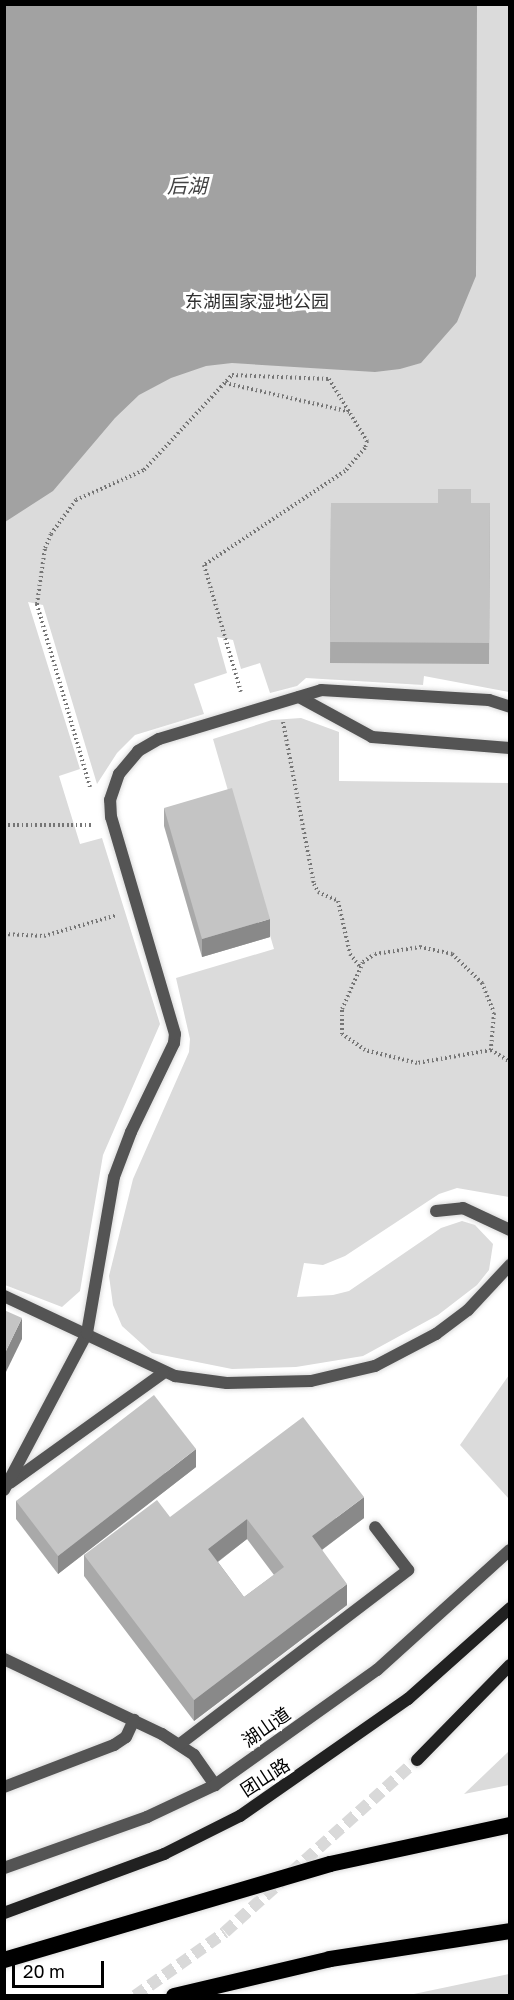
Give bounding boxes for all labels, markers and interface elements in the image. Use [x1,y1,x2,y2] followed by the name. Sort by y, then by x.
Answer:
[167,173,207,197] water label: 后湖
[185,290,329,312] park label: 东湖国家湿地公园
[238,1703,294,1751] street label: 湖山道
[236,1753,294,1801] street label: 团山路
[15,1949,106,1987] scale bar
[23,1960,65,1982] text: 20 m

